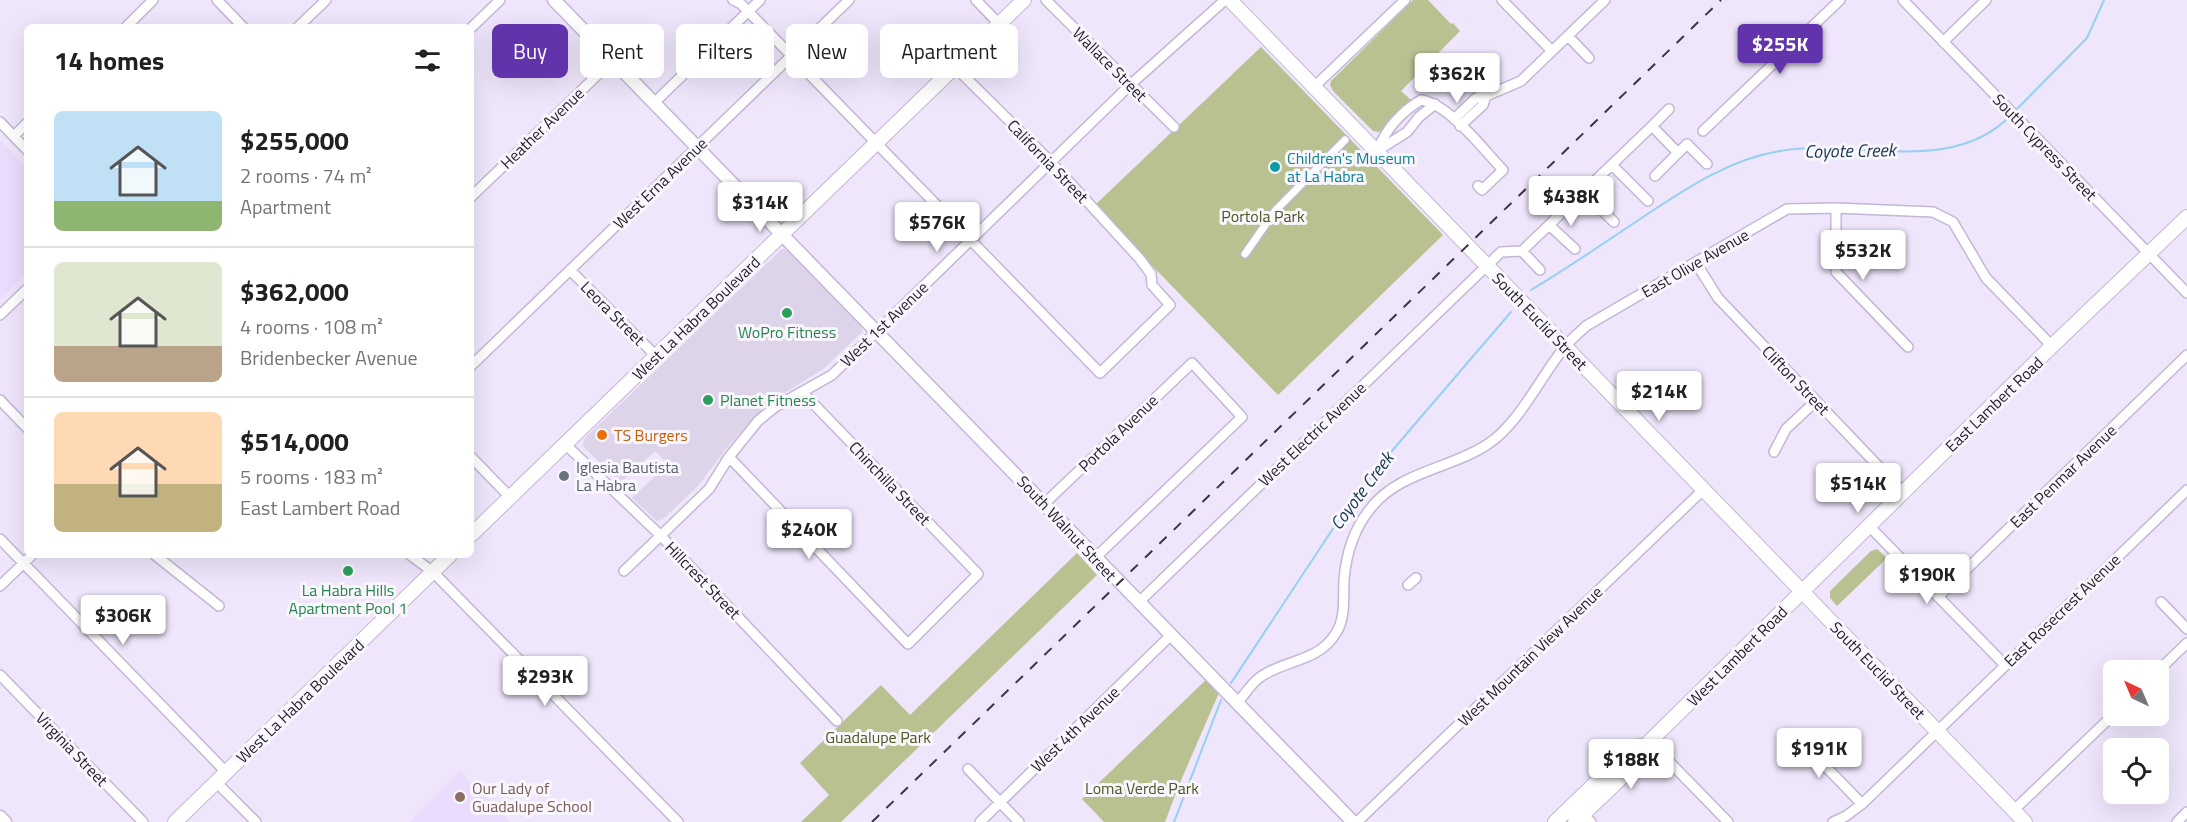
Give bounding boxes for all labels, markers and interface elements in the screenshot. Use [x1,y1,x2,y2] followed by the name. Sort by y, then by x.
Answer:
[1067,21,1153,107] street label: Wallace Street
[492,24,568,78] chip: Buy
[580,24,664,78] chip: Rent
[676,24,774,78] chip: Filters
[786,24,868,78] chip: New
[880,24,1018,78] chip: Apartment
[1738,24,1822,75] pin: $255K
[1752,28,1808,59] text: $255K
[54,41,164,80] text: 14 homes
[411,44,444,77] icon: filters
[1415,53,1499,104] pin: $362K
[1429,57,1485,88] text: $362K
[495,82,589,174] street label: Heather Avenue
[1987,88,2103,206] street label: South Cypress Street
[1002,114,1094,208] street label: California Street
[240,121,349,160] text: $255,000
[607,132,713,234] street label: West Erna Avenue
[102,135,174,207] icon: home
[1804,136,1898,165] water label: Coyote Creek
[1287,146,1415,188] place label: Children's Museum at La Habra
[240,160,372,191] text: 2 rooms · 74 m²
[1268,160,1282,174] marker: Children's Museum at La Habra
[1529,176,1613,227] pin: $438K
[1543,180,1599,211] text: $438K
[718,182,802,233] pin: $314K
[732,186,788,217] text: $314K
[240,191,331,222] text: Apartment
[895,202,979,253] pin: $576K
[1221,204,1305,228] park label: Portola Park
[909,206,965,237] text: $576K
[1637,223,1753,303] street label: East Olive Avenue
[1821,230,1905,281] pin: $532K
[1835,234,1891,265] text: $532K
[627,250,765,386] street label: West La Habra Boulevard
[1487,267,1593,376] street label: South Euclid Street
[240,272,349,311] text: $362,000
[575,275,651,351] street label: Leora Street
[835,276,933,372] street label: West 1st Avenue
[102,286,174,358] icon: home
[780,306,794,320] marker: WoPro Fitness
[240,311,383,342] text: 4 rooms · 108 m²
[738,320,836,344] place label: WoPro Fitness
[1757,340,1836,420] street label: Clifton Street
[240,342,418,373] text: Bridenbecker Avenue
[1940,351,2048,457] street label: East Lambert Road
[1617,371,1701,422] pin: $214K
[1631,375,1687,406] text: $214K
[1253,376,1371,492] street label: West Electric Avenue
[720,388,816,412] place label: Planet Fitness
[1073,389,1163,477] street label: Portola Avenue
[701,393,715,407] marker: Planet Fitness
[2004,419,2122,533] street label: East Penmar Avenue
[240,422,349,461] text: $514,000
[614,423,688,447] place label: TS Burgers
[595,428,609,442] marker: TS Burgers
[102,436,174,508] icon: home
[844,436,937,531] street label: Chinchilla Street
[1323,444,1401,535] water label: Coyote Creek
[576,455,679,497] place label: Iglesia Bautista La Habra
[240,461,383,492] text: 5 rooms · 183 m²
[1816,463,1900,514] pin: $514K
[1830,467,1886,498] text: $514K
[557,469,571,483] marker: Iglesia Bautista La Habra
[1012,470,1123,586] street label: South Walnut Street
[240,492,400,523] text: East Lambert Road
[767,509,851,560] pin: $240K
[781,513,837,544] text: $240K
[660,536,747,625] street label: Hillcrest Street
[1998,548,2126,672] street label: East Rosecrest Avenue
[1885,554,1969,605] pin: $190K
[1899,558,1955,589] text: $190K
[341,564,355,578] marker: La Habra Hills Apartment Pool 1
[289,578,407,620] place label: La Habra Hills Apartment Pool 1
[1452,580,1608,732] street label: West Mountain View Avenue
[81,595,165,646] pin: $306K
[95,599,151,630] text: $306K
[1681,600,1793,712] street label: West Lambert Road
[1825,616,1931,725] street label: South Euclid Street
[231,633,369,769] street label: West La Habra Boulevard
[503,656,587,707] pin: $293K
[517,660,573,691] text: $293K
[2103,660,2169,726] north arrow
[2103,660,2169,804] map controls
[1025,680,1125,778] street label: West 4th Avenue
[30,707,114,792] street label: Virginia Street
[825,725,931,749] park label: Guadalupe Park
[1777,728,1861,779] pin: $191K
[1791,732,1847,763] text: $191K
[2103,738,2169,804] button: locate
[1589,739,1673,790] pin: $188K
[1603,743,1659,774] text: $188K
[472,776,592,818] place label: Our Lady of Guadalupe School
[1085,776,1199,800] park label: Loma Verde Park
[453,790,467,804] marker: Our Lady of Guadalupe School

